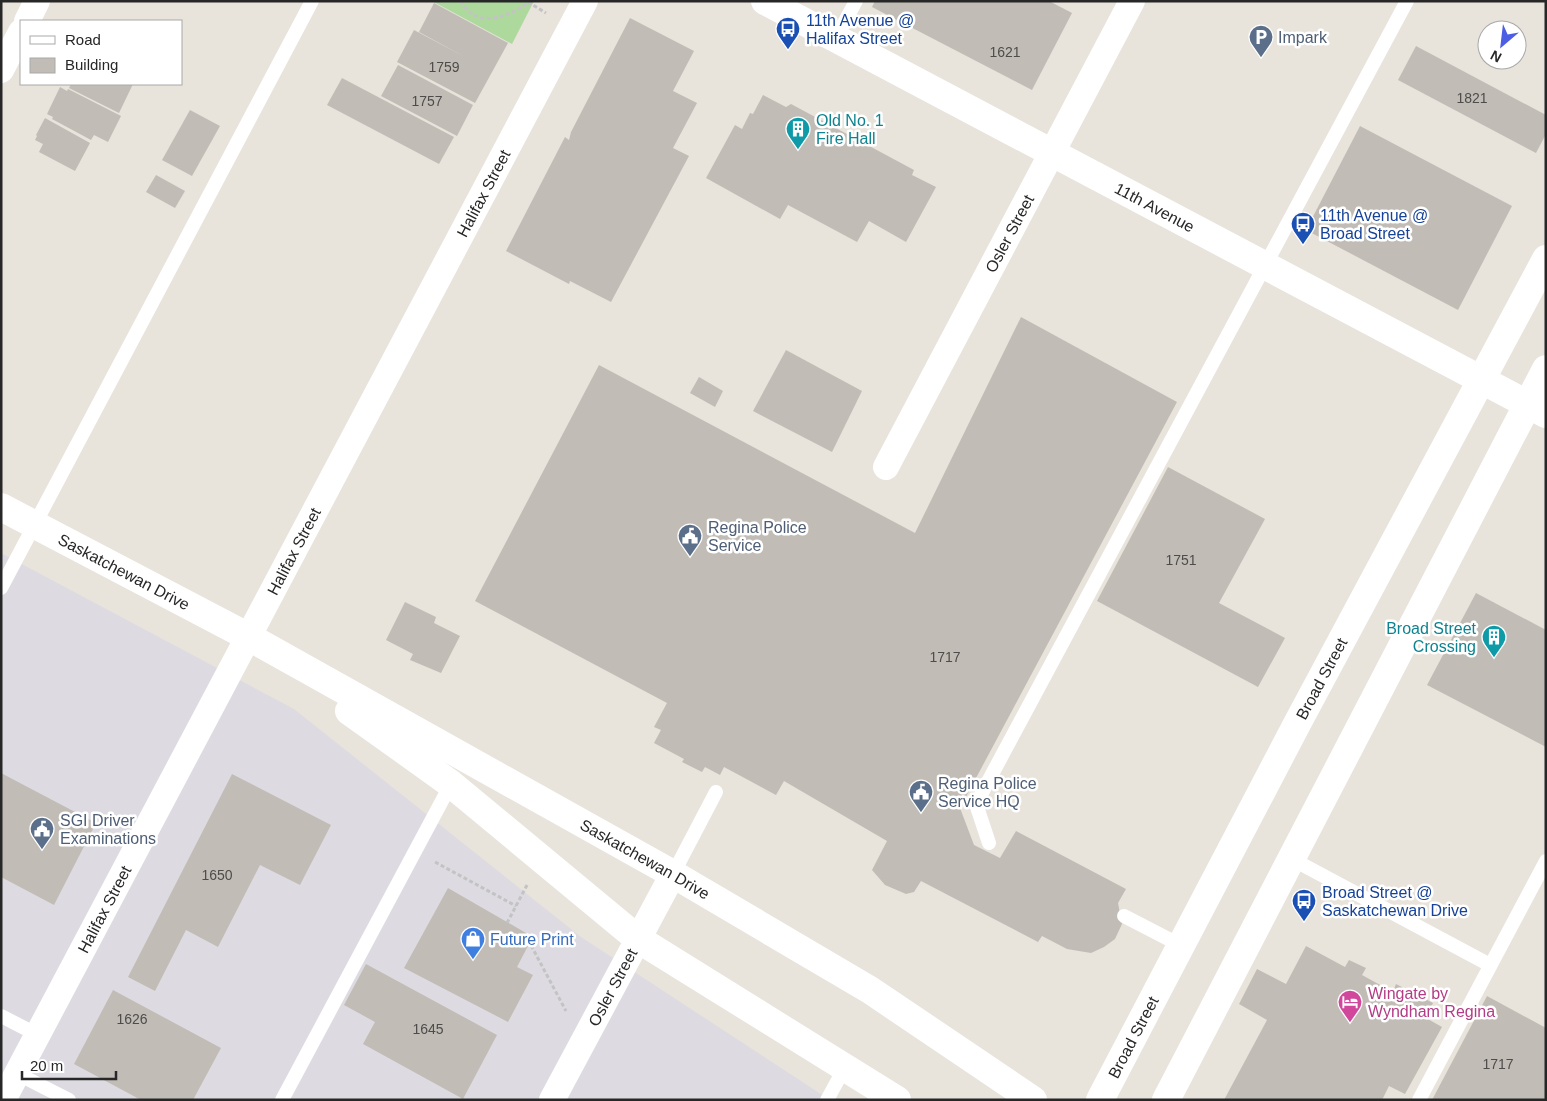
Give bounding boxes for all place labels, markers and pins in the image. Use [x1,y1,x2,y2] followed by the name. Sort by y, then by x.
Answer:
[806,12,914,47] place label: 11th Avenue @ Halifax Street
[775,16,801,50] bus stop icon: 11th Avenue @ Halifax Street
[1248,24,1274,58] parking icon: Impark
[1278,29,1328,46] place label: Impark
[816,112,884,147] place label: Old No. 1 Fire Hall
[785,116,811,150] building icon: Old No. 1 Fire Hall
[1320,207,1428,242] place label: 11th Avenue @ Broad Street
[1290,211,1316,245] bus stop icon: 11th Avenue @ Broad Street
[708,519,807,554] place label: Regina Police Service
[677,523,703,557] public building icon: Regina Police Service
[1386,620,1477,655] place label: Broad Street Crossing
[1481,624,1507,658] building icon: Broad Street Crossing
[938,775,1037,810] place label: Regina Police Service HQ
[908,779,934,813] public building icon: Regina Police Service HQ
[60,812,156,847] place label: SGI Driver Examinations
[29,816,55,850] public building icon: SGI Driver Examinations
[1322,884,1468,919] place label: Broad Street @ Saskatchewan Drive
[1291,888,1317,922] bus stop icon: Broad Street @ Saskatchewan Drive
[460,926,486,960] shop icon: Future Print
[490,931,574,948] place label: Future Print
[1368,985,1495,1020] place label: Wingate by Wyndham Regina
[1337,989,1363,1023] hotel icon: Wingate by Wyndham Regina

